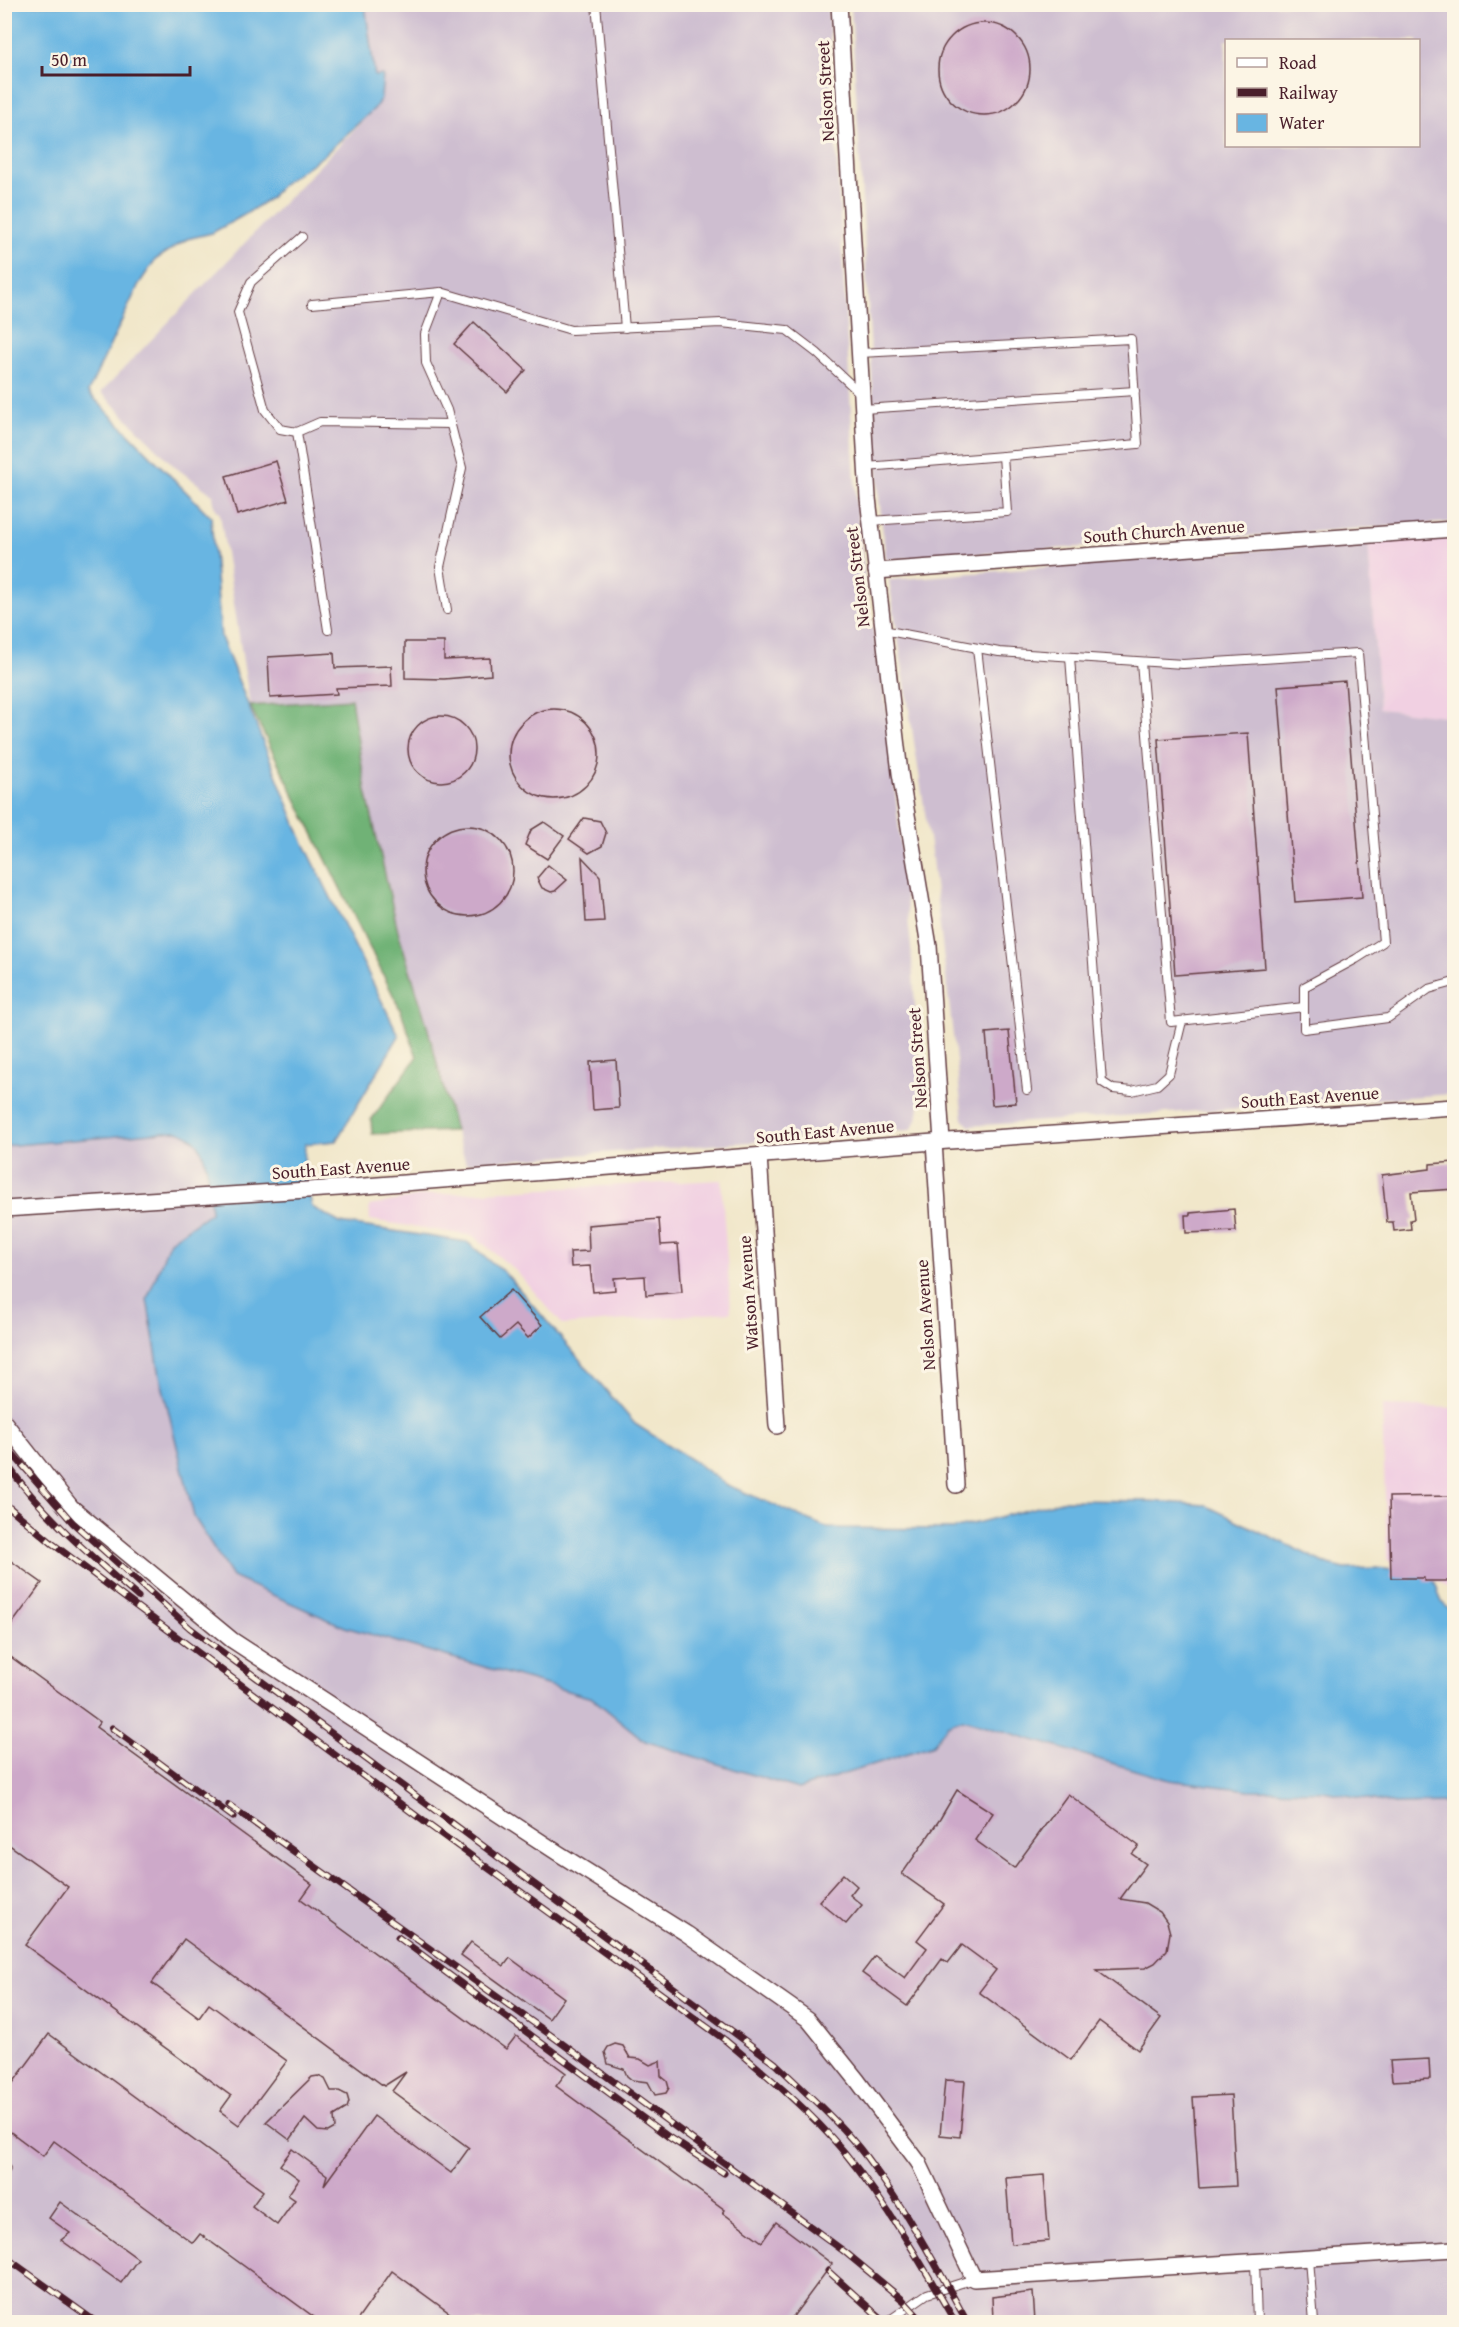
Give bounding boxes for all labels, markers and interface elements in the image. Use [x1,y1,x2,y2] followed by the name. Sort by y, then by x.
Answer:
[42,39,190,77] scale bar
[809,39,841,142] street label: Nelson Street
[1225,39,1420,147] legend
[51,46,87,73] text: 50 m
[1279,49,1317,76] text: Road
[1279,79,1338,106] text: Railway
[1279,109,1325,136] text: Water
[1082,512,1246,550] street label: South Church Avenue
[837,524,877,629] street label: Nelson Street
[900,1006,934,1109] street label: Nelson Street
[1240,1079,1380,1115] street label: South East Avenue
[755,1112,895,1150] street label: South East Avenue
[271,1150,411,1186] street label: South East Avenue
[731,1235,765,1351] street label: Watson Avenue
[908,1259,942,1371] street label: Nelson Avenue

